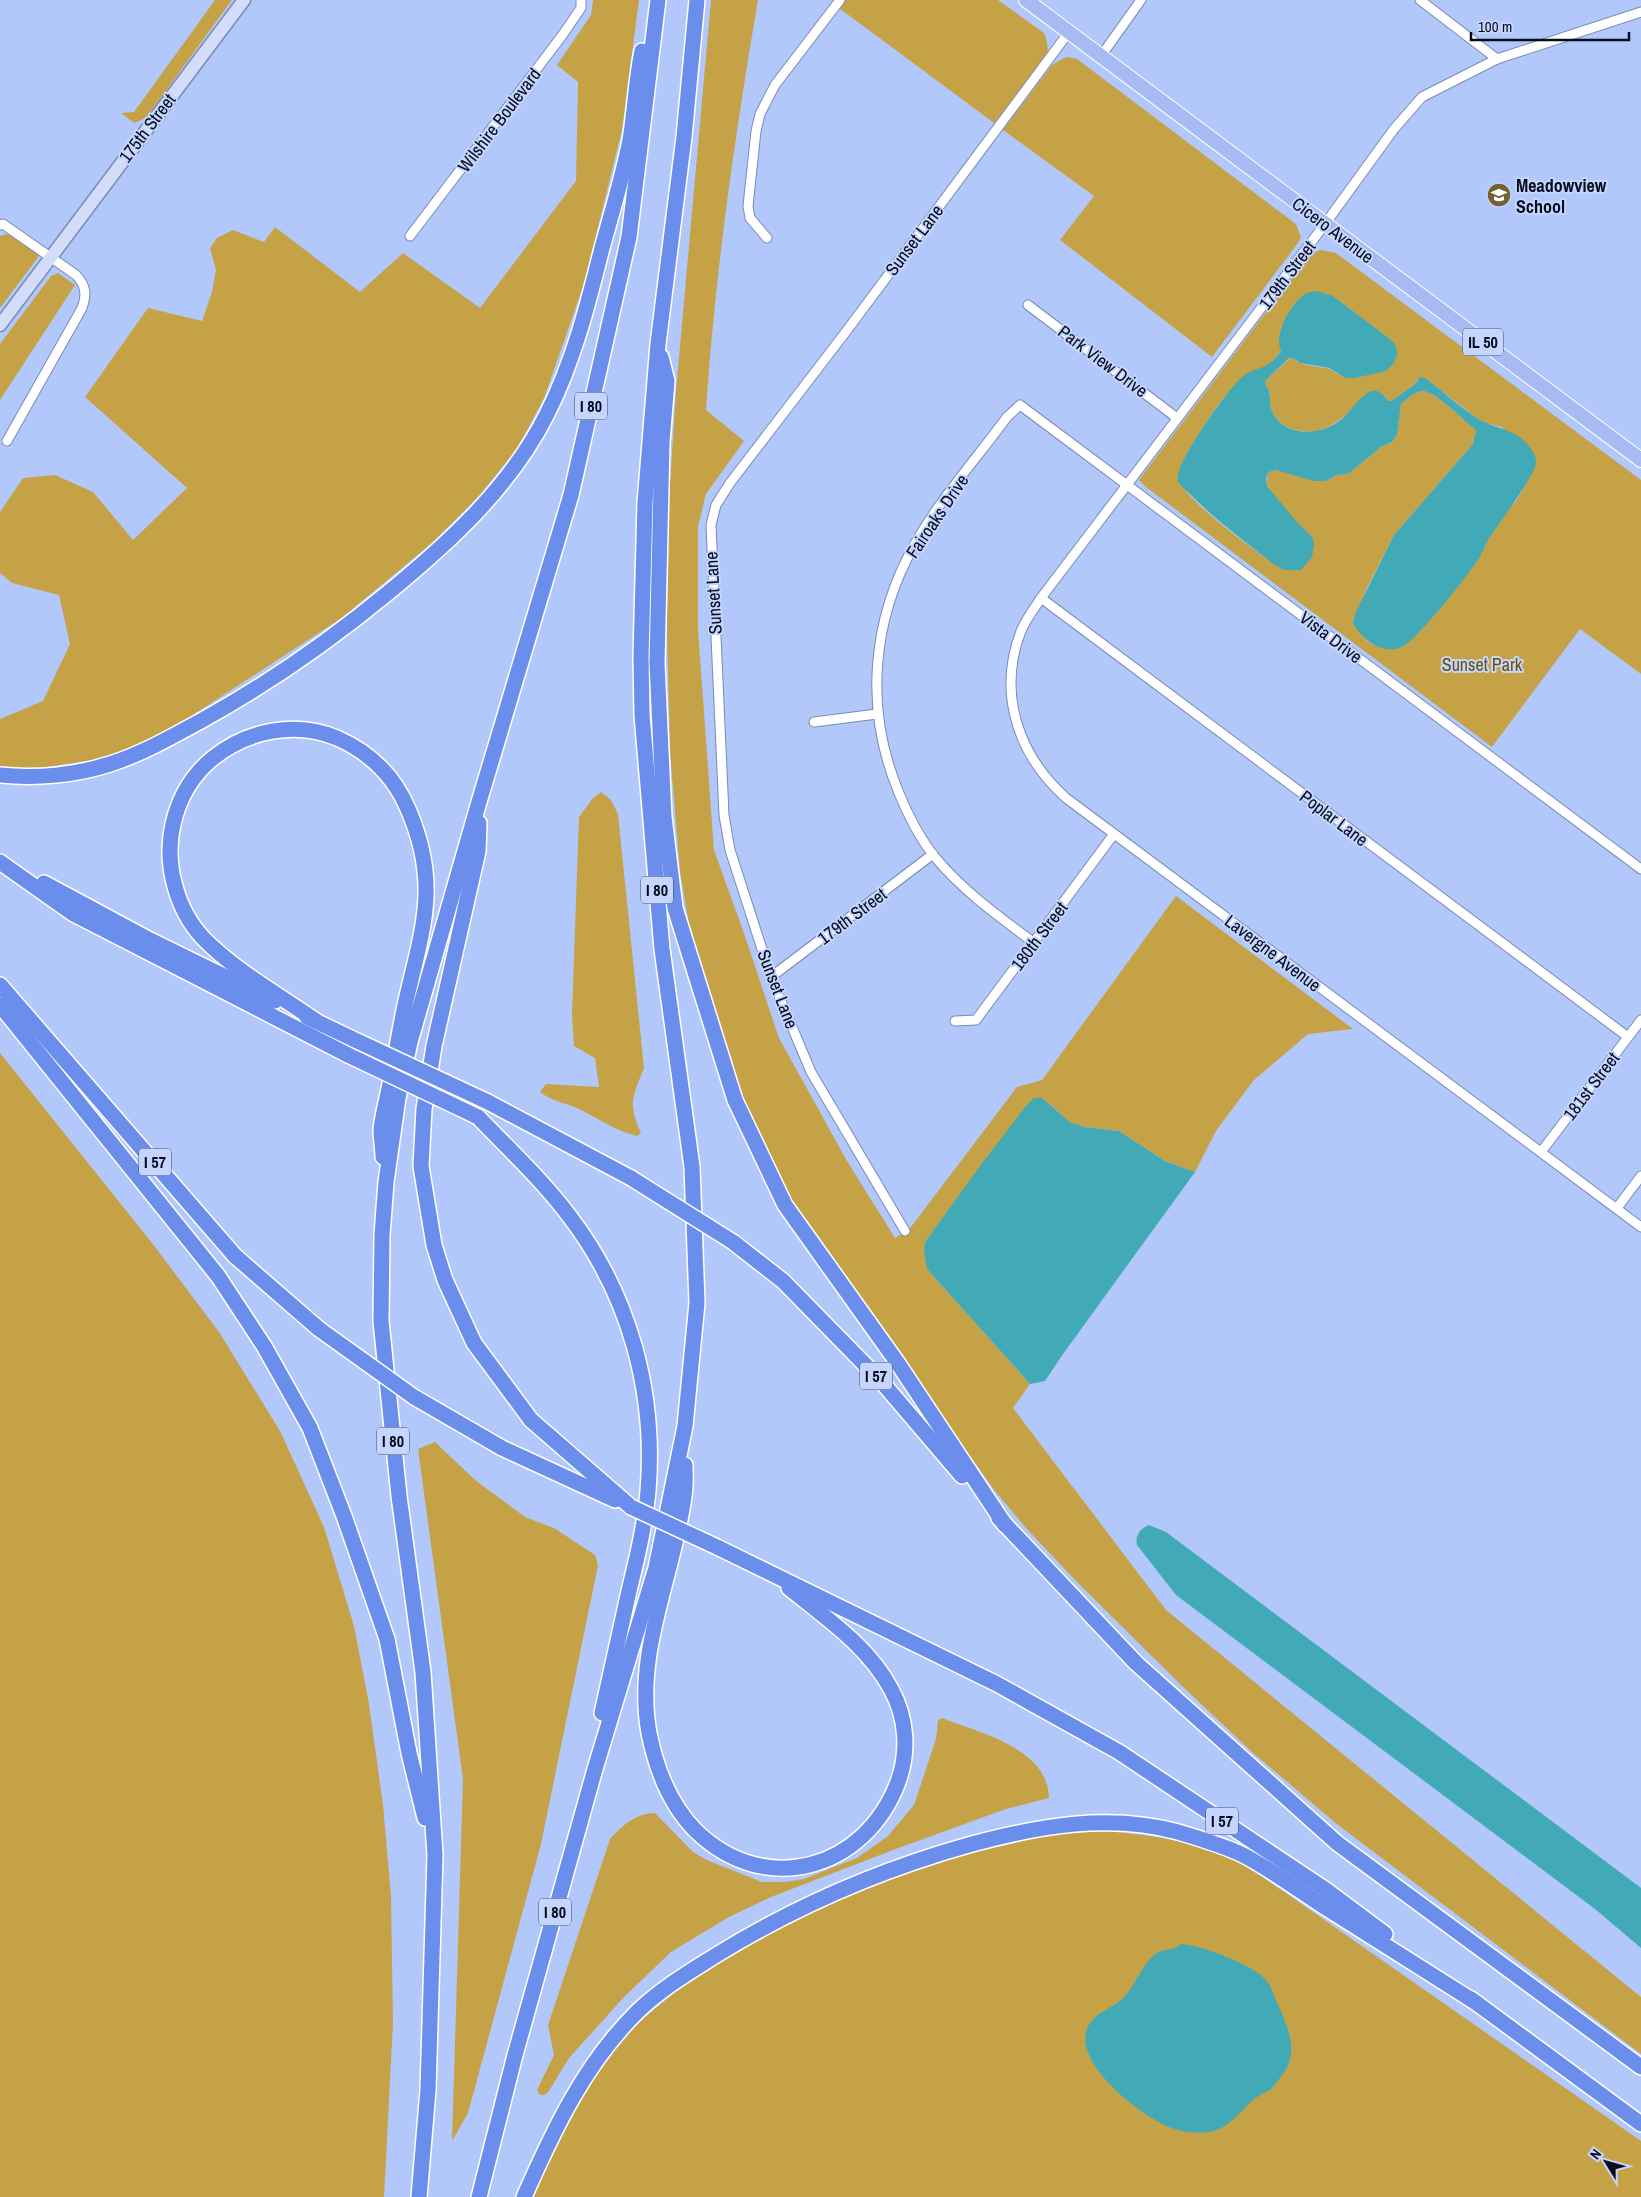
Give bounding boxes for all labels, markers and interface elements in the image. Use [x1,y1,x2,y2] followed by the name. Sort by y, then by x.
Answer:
[1471,10,1628,42] scale bar
[1478,16,1512,37] text: 100 m
[451,63,547,177] street label: Wilshire Boulevard
[113,88,181,168] street label: 175th Street
[1516,173,1607,219] place label: Meadowview School
[1486,182,1512,208] school or university icon: Meadowview School
[1287,191,1379,269] street label: Cicero Avenue
[879,199,949,281] street label: Sunset Lane
[1253,235,1321,315] street label: 179th Street
[1053,319,1153,403] street label: Park View Drive
[1463,328,1503,356] road number: IL 50
[575,392,607,420] road number: I 80
[900,469,974,563] street label: Fairoaks Drive
[698,551,728,635] street label: Sunset Lane
[1294,605,1368,669] street label: Vista Drive
[1442,652,1523,677] park label: Sunset Park
[1295,784,1373,852] street label: Poplar Lane
[641,876,673,904] road number: I 80
[812,882,892,950] street label: 179th Street
[1005,896,1073,976] street label: 180th Street
[1220,909,1326,997] street label: Lavergne Avenue
[751,946,805,1032] street label: Sunset Lane
[1557,1047,1625,1125] street label: 181st Street
[139,1148,171,1176] road number: I 57
[860,1362,892,1390] road number: I 57
[377,1428,409,1454] road number: I 80
[1206,1808,1238,1834] road number: I 57
[539,1898,571,1925] road number: I 80
[1581,2137,1631,2187] north arrow
[1586,2145,1605,2163] text: N

